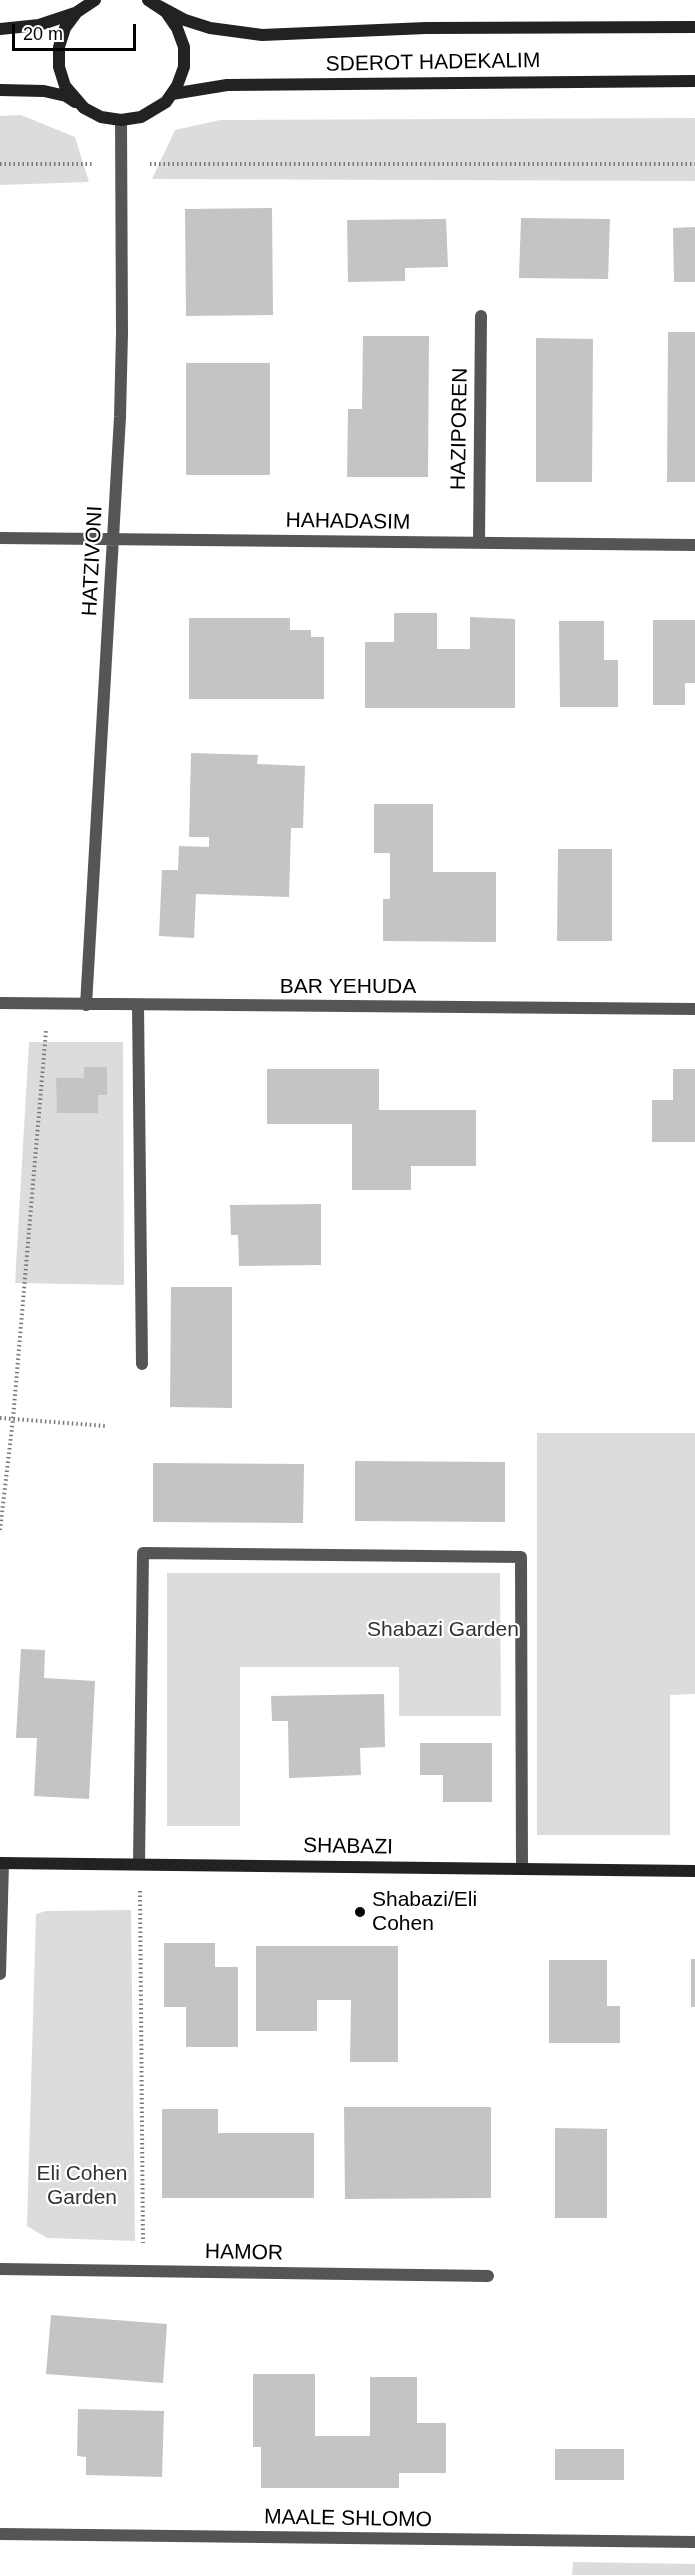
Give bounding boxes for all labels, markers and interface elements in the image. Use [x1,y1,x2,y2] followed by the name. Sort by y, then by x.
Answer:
[15,12,140,50] scale bar
[23,24,63,44] text: 20 m
[325,49,541,77] street label: SDEROT HADEKALIM
[446,368,474,490] street label: HAZIPOREN
[78,505,108,617] street label: HATZIVONI
[285,508,411,536] street label: HAHADASIM
[280,974,416,1000] street label: BAR YEHUDA
[367,1617,519,1643] park label: Shabazi Garden
[303,1834,393,1860] street label: SHABAZI
[372,1887,477,1937] place label: Shabazi/Eli Cohen
[353,1905,367,1919] marker: Shabazi/Eli Cohen
[36,2161,128,2211] park label: Eli Cohen Garden
[205,2240,283,2266] street label: HAMOR
[264,2505,432,2533] street label: MAALE SHLOMO

